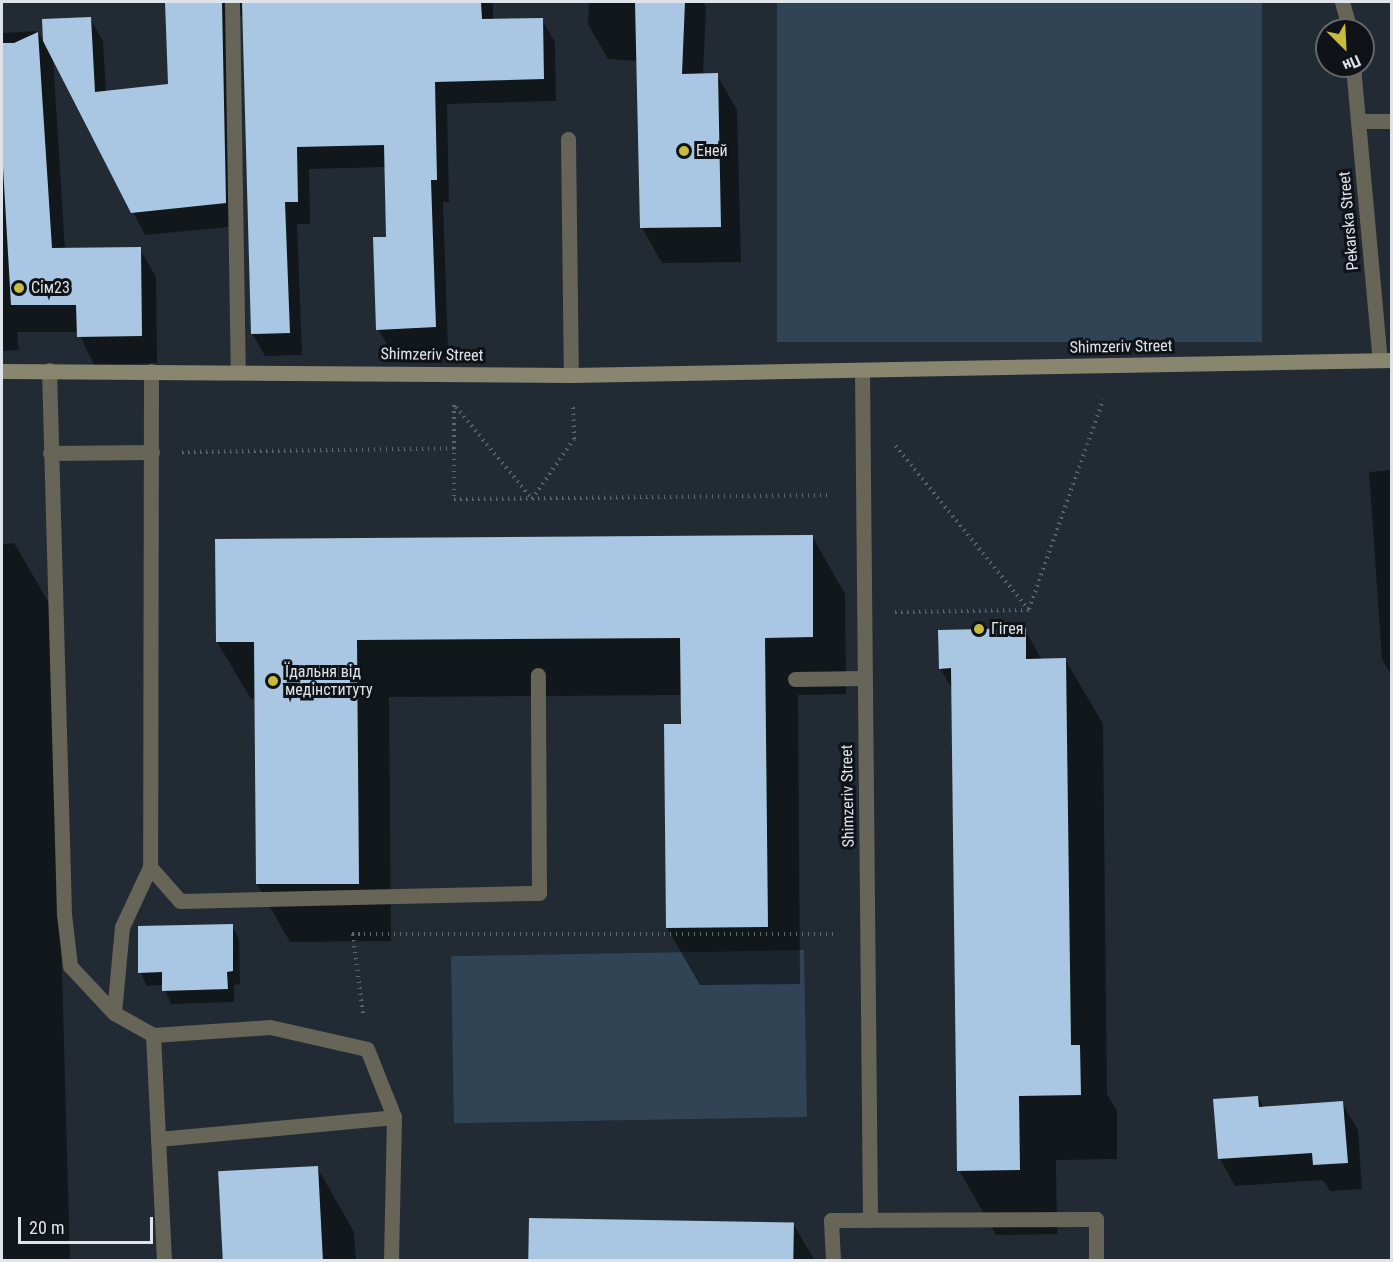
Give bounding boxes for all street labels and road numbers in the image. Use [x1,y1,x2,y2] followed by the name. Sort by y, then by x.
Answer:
[1335,171,1363,271] street label: Pekarska Street
[1069,337,1173,357] street label: Shimzeriv Street
[380,345,484,365] street label: Shimzeriv Street
[838,744,858,848] street label: Shimzeriv Street

